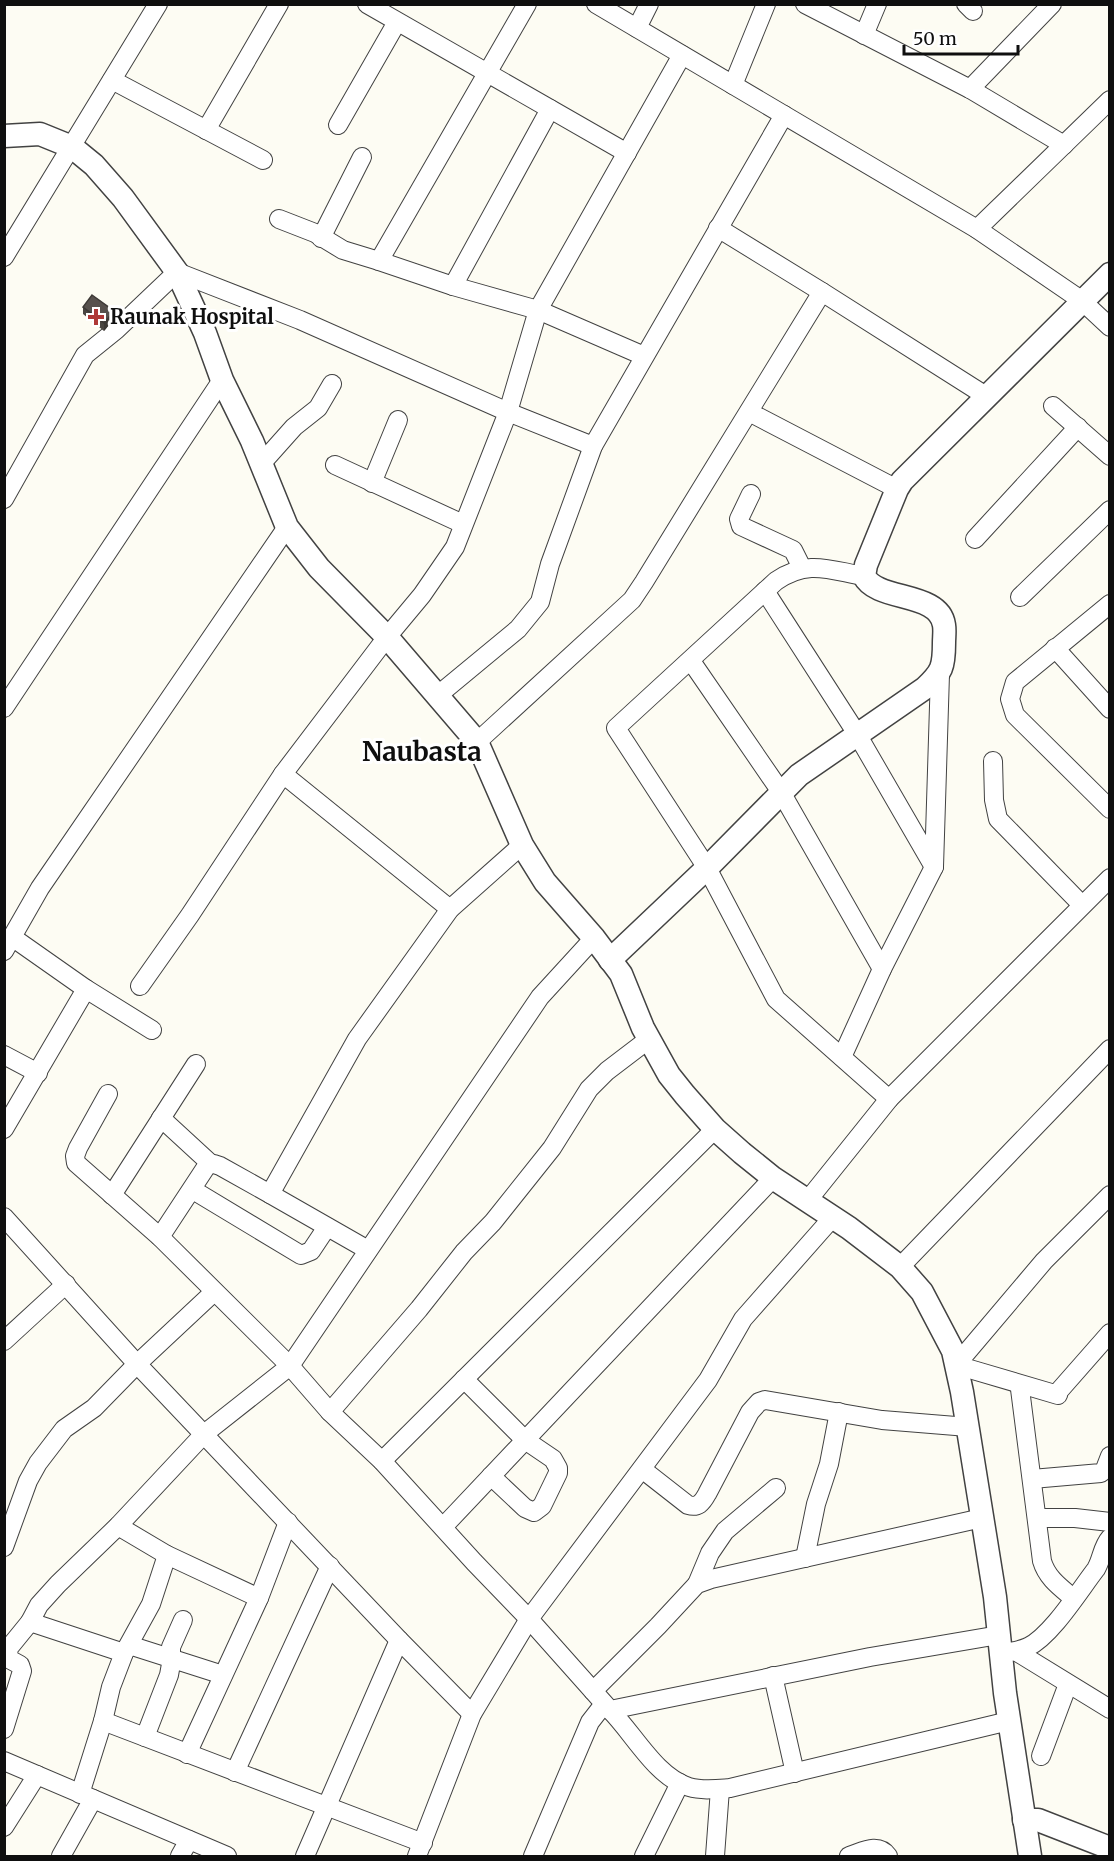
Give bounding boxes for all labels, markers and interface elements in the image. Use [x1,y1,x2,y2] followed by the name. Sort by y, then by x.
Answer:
[904,18,1018,56] scale bar
[913,27,957,50] text: 50 m
[110,304,274,329] place label: Raunak Hospital
[87,308,105,326] marker: Raunak Hospital
[362,735,482,768] district label: Naubasta

